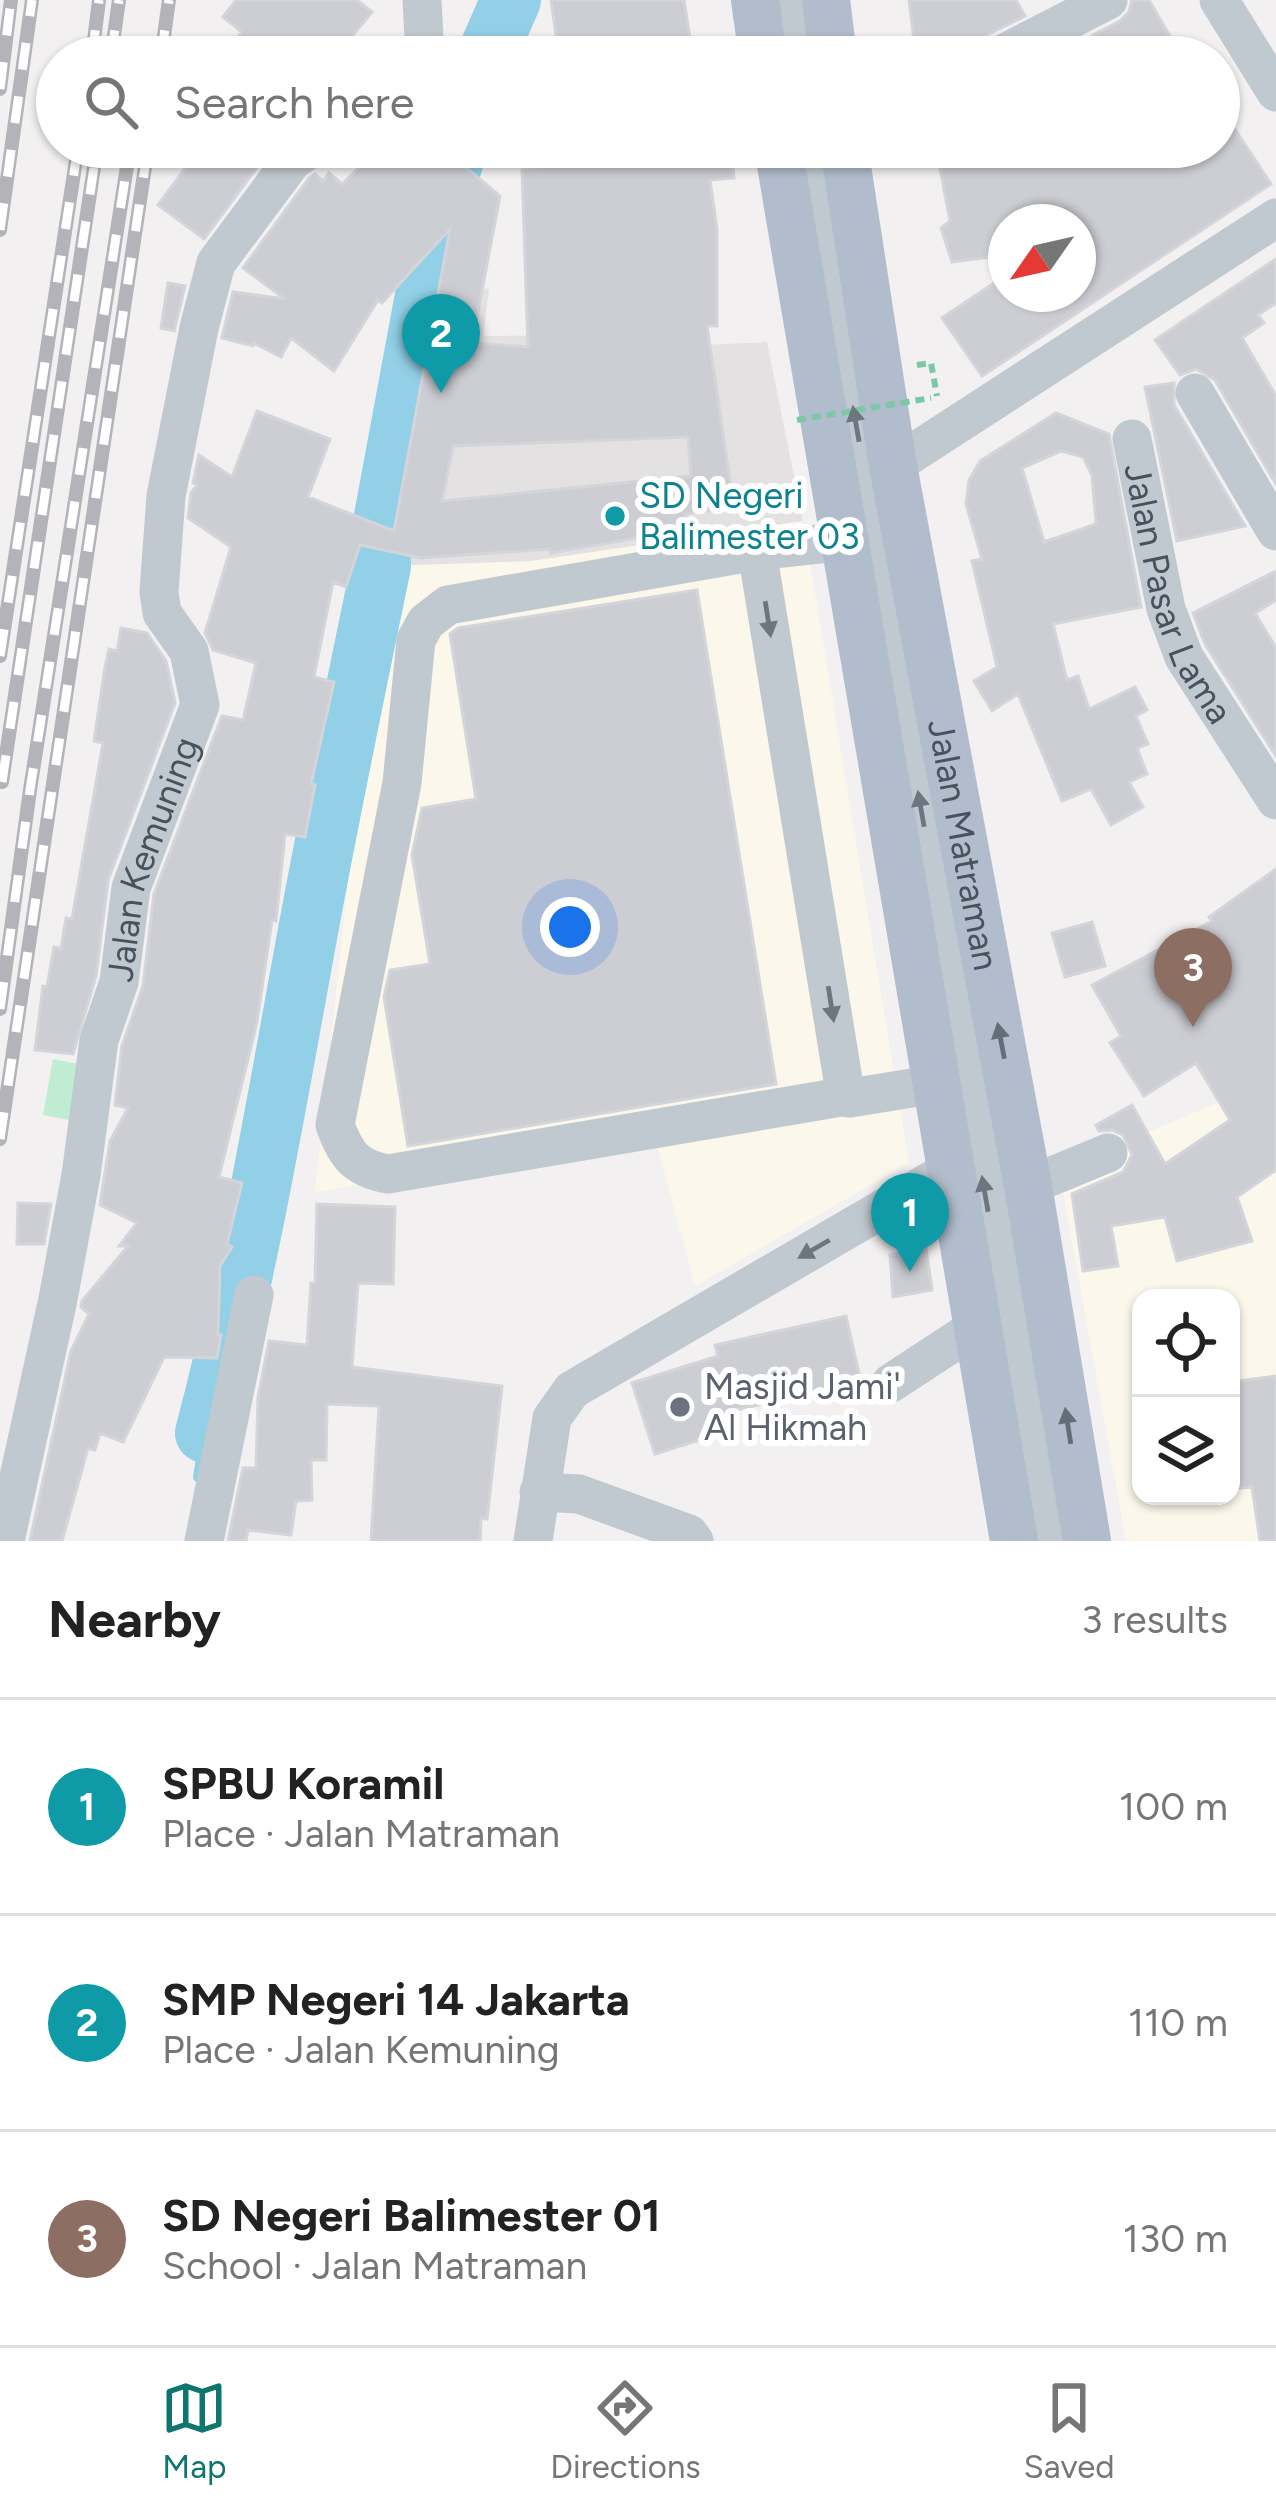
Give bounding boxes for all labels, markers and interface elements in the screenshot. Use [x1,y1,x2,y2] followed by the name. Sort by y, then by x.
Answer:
[36,36,1240,168] search box
[78,69,144,135] icon: search
[174,75,414,129] text: Search here
[988,204,1096,312] north arrow
[402,294,480,393] pin: 2
[847,405,865,443] one-way arrow
[1116,460,1242,731] street label: Jalan Pasar Lama
[639,474,860,558] place label: SD Negeri Balimester 03
[602,503,628,529] marker: SD Negeri Balimester 03
[759,601,778,638] one-way arrow
[919,716,1009,974] street label: Jalan Matraman
[98,731,208,984] street label: Jalan Kemuning
[911,790,930,827] one-way arrow
[540,897,600,957] your location
[1154,928,1232,1027] pin: 3
[821,986,840,1023] one-way arrow
[991,1022,1010,1060] one-way arrow
[871,1173,949,1272] pin: 1
[976,1174,994,1212] one-way arrow
[797,1237,831,1258] one-way arrow
[1132,1289,1240,1505] map controls
[1132,1289,1240,1397] button: locate
[704,1365,901,1449] place label: Masjid Jami' Al Hikmah
[667,1394,693,1420] marker: Masjid Jami' Al Hikmah
[1132,1397,1240,1505] button: layers
[1058,1406,1076,1444] one-way arrow
[48,1589,221,1650] text: Nearby
[1081,1596,1228,1643] text: 3 results
[162,1756,444,1810] text: SPBU Koramil
[79,1783,95,1830] text: 1
[1119,1783,1228,1830] text: 100 m
[162,1810,560,1857] text: Place · Jalan Matraman
[162,1972,630,2026] text: SMP Negeri 14 Jakarta
[76,1999,98,2046] text: 2
[1128,1999,1228,2046] text: 110 m
[162,2026,560,2073] text: Place · Jalan Kemuning
[162,2188,661,2242] text: SD Negeri Balimester 01
[76,2215,98,2262] text: 3
[1123,2215,1228,2262] text: 130 m
[162,2242,587,2289] text: School · Jalan Matraman
[161,2375,227,2486] tab: Map
[550,2375,701,2486] tab: Directions
[1024,2375,1115,2486] tab: Saved

